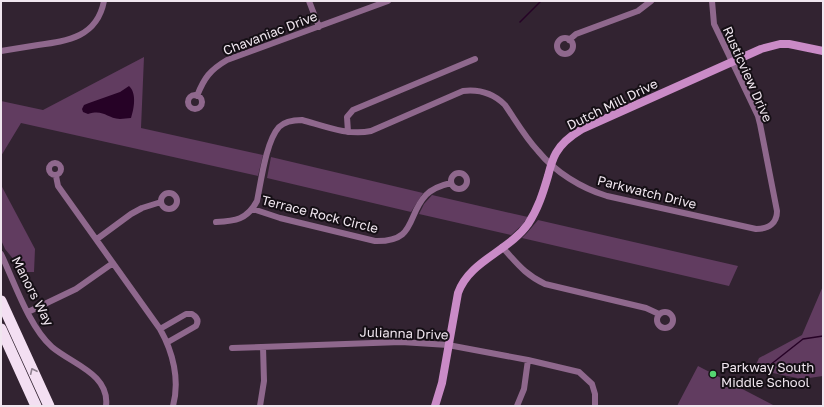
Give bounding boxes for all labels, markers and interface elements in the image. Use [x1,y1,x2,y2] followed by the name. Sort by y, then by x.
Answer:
[221,8,319,58] street label: Chavaniac Drive
[720,24,776,124] street label: Rusticview Drive
[564,75,660,133] street label: Dutch Mill Drive
[596,172,698,212] street label: Parkwatch Drive
[260,192,380,236] street label: Terrace Rock Circle
[9,254,58,329] street label: Manors Way
[359,323,449,343] street label: Julianna Drive
[721,359,814,390] place label: Parkway South Middle School
[30,367,38,375] one-way arrow
[708,369,718,379] marker: Parkway South Middle School

